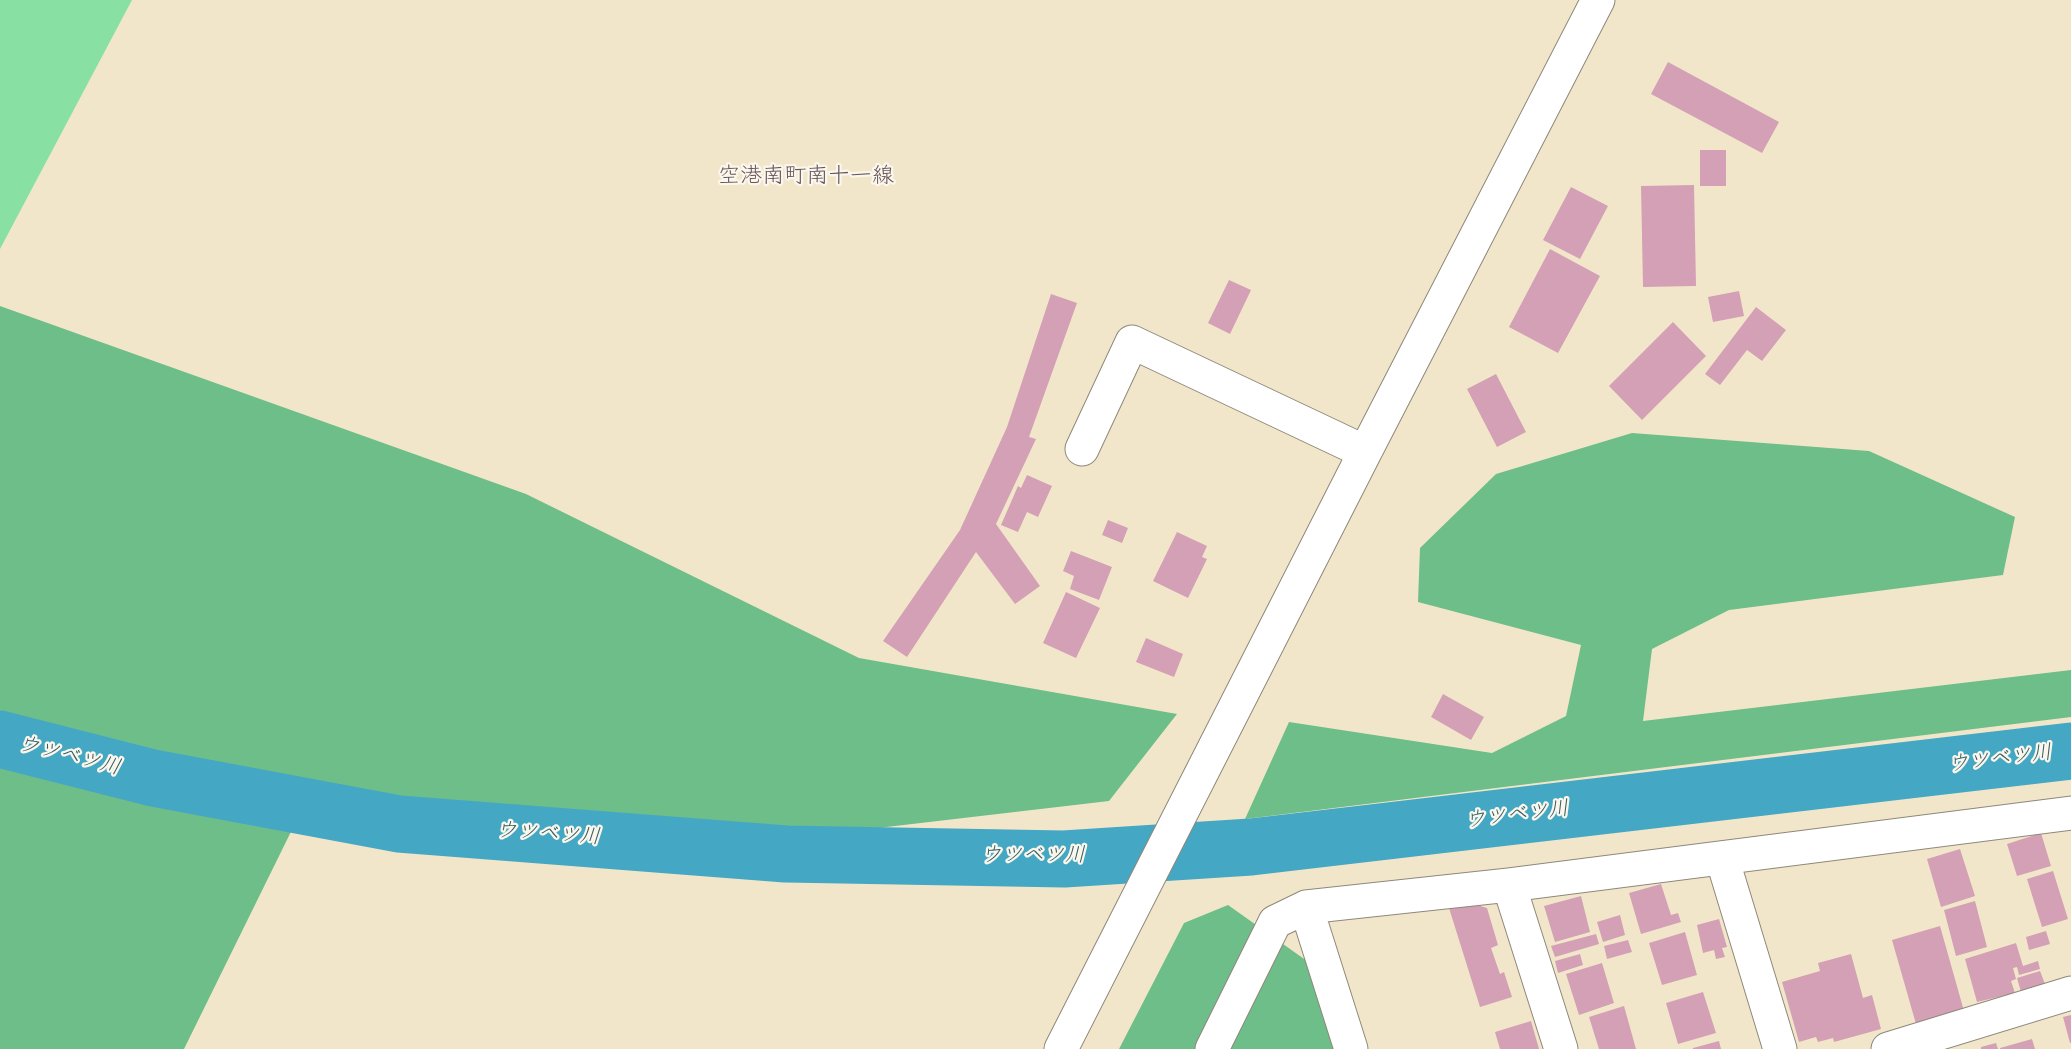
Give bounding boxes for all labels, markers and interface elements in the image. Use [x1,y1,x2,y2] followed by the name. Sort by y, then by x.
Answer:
[718,164,894,190] district label: 空港南町南十一線
[15,732,123,782] water label: ウツベツ川
[1946,741,2054,779] water label: ウツベツ川
[1463,797,1571,835] water label: ウツベツ川
[495,819,601,851] water label: ウツベツ川
[981,844,1085,870] water label: ウツベツ川

